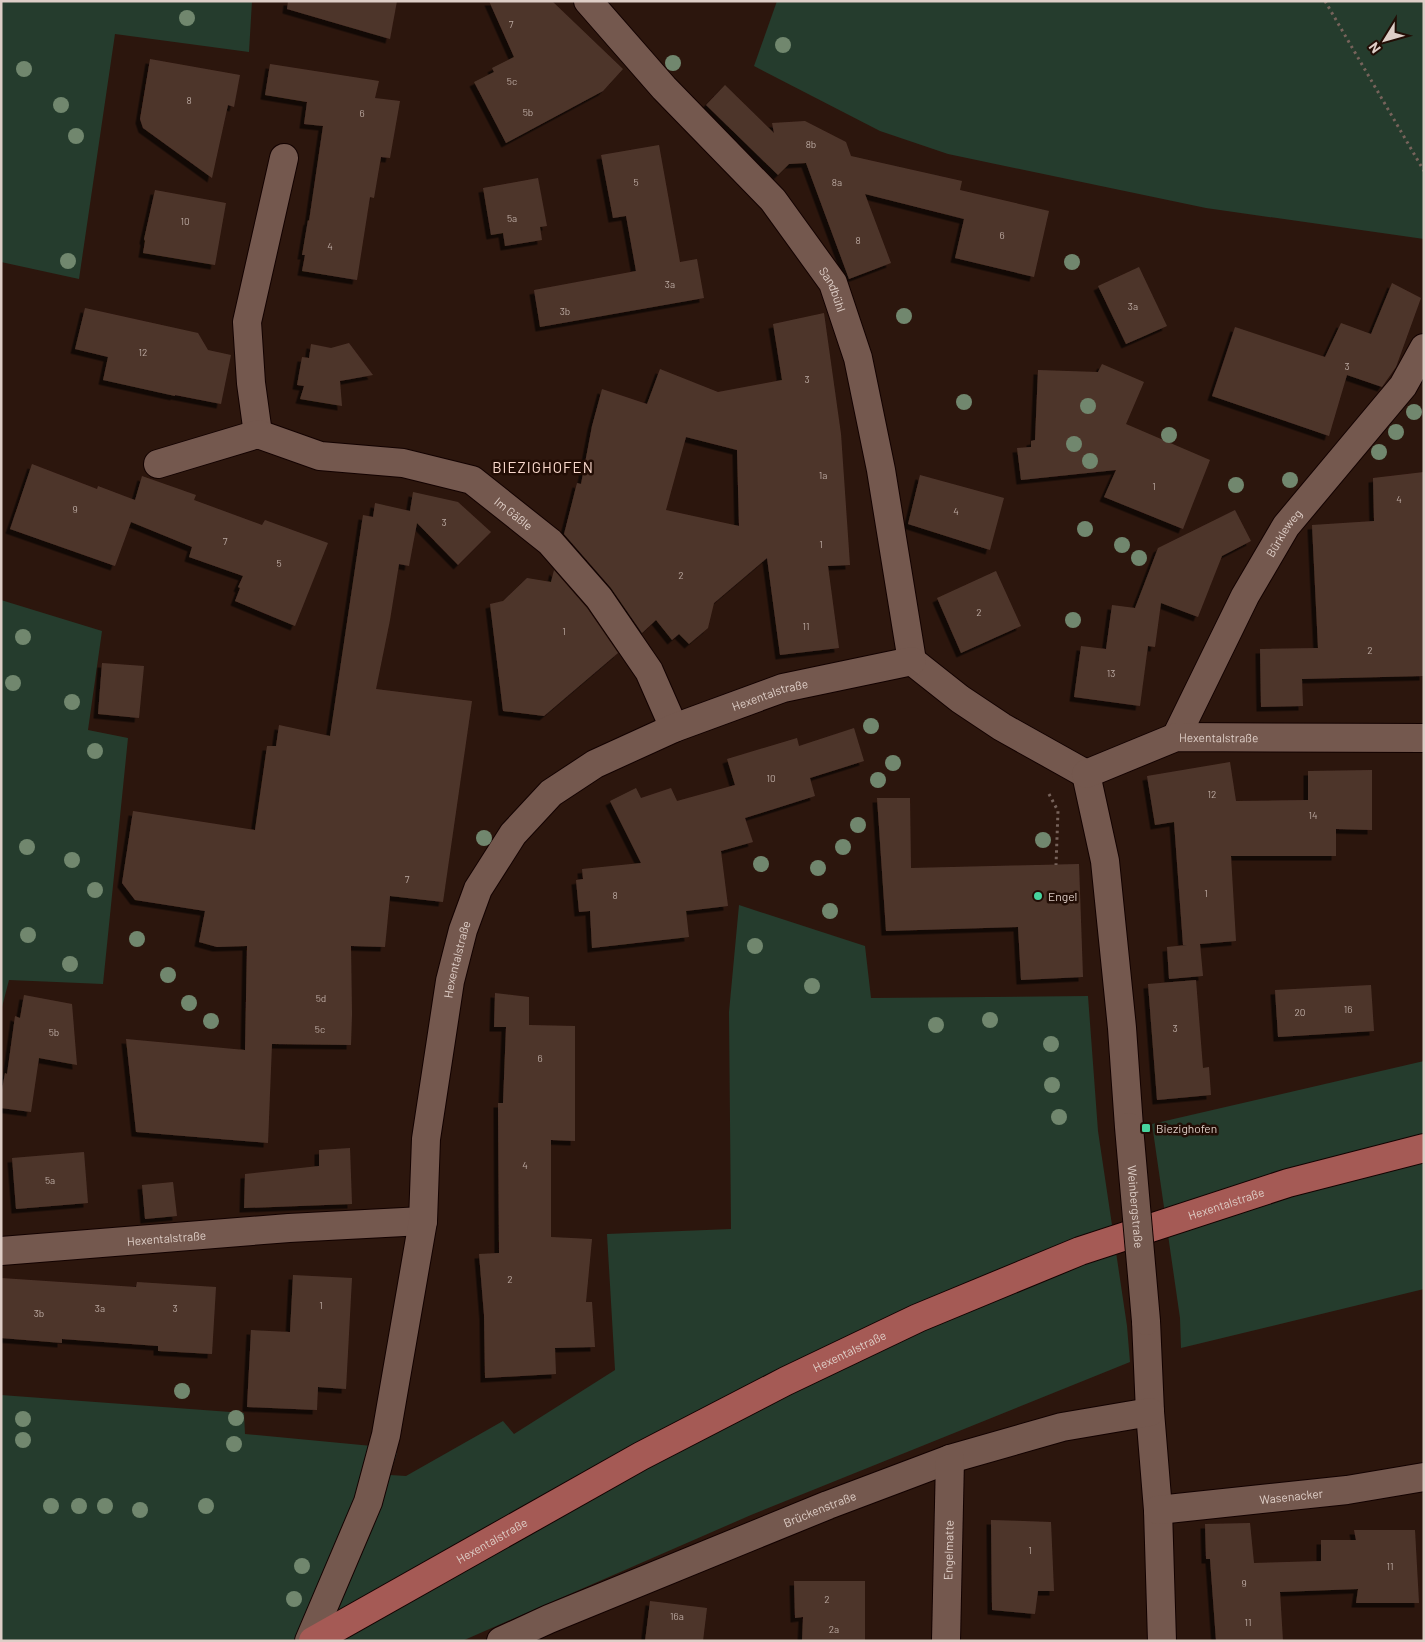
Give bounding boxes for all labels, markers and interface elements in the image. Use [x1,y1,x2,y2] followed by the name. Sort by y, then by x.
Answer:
[1360,15,1410,65] north arrow
[509,18,514,30] house number: 7
[1365,39,1384,57] text: N
[507,75,517,87] house number: 5c
[186,94,192,106] house number: 8
[523,106,533,118] house number: 5b
[359,107,365,119] house number: 6
[806,138,816,150] house number: 8b
[633,176,639,188] house number: 5
[832,176,842,188] house number: 8a
[507,212,517,224] house number: 5a
[180,215,190,227] house number: 10
[999,229,1005,241] house number: 6
[855,234,861,246] house number: 8
[327,240,333,252] house number: 4
[817,264,849,314] street label: Sandbühl
[665,278,675,290] house number: 3a
[1128,300,1138,312] house number: 3a
[560,305,570,317] house number: 3b
[139,346,147,358] house number: 12
[1344,360,1350,372] house number: 3
[804,373,810,385] house number: 3
[492,458,594,476] district label: BIEZIGHOFEN
[819,469,827,481] house number: 1a
[1152,480,1156,492] house number: 1
[1396,493,1402,505] house number: 4
[492,494,536,533] street label: Im Gäßle
[72,503,78,515] house number: 9
[953,505,959,517] house number: 4
[1263,506,1304,559] street label: Bürkleweg
[441,516,447,528] house number: 3
[223,535,228,547] house number: 7
[819,538,823,550] house number: 1
[276,557,282,569] house number: 5
[678,569,684,581] house number: 2
[976,606,982,618] house number: 2
[802,620,810,632] house number: 11
[562,625,566,637] house number: 1
[1367,644,1373,656] house number: 2
[1107,667,1115,679] house number: 13
[730,676,809,713] street label: Hexentalstraße
[1179,730,1258,744] street label: Hexentalstraße
[766,772,776,784] house number: 10
[1208,788,1216,800] house number: 12
[1308,809,1318,821] house number: 14
[405,873,410,885] house number: 7
[1204,887,1208,899] house number: 1
[612,889,618,901] house number: 8
[1048,889,1077,903] place label: Engel
[1032,890,1044,902] marker: Engel
[441,919,473,999] street label: Hexentalstraße
[316,992,326,1004] house number: 5d
[1344,1003,1352,1015] house number: 16
[1294,1006,1306,1018] house number: 20
[1172,1022,1178,1034] house number: 3
[315,1023,325,1035] house number: 5c
[49,1026,59,1038] house number: 5b
[537,1052,543,1064] house number: 6
[1156,1121,1217,1135] place label: Biezighofen
[1140,1122,1152,1134] marker: Biezighofen
[522,1159,528,1171] house number: 4
[1125,1165,1147,1249] street label: Weinbergstraße
[45,1174,55,1186] house number: 5a
[1186,1184,1266,1222] street label: Hexentalstraße
[126,1228,207,1248] street label: Hexentalstraße
[507,1273,513,1285] house number: 2
[319,1299,323,1311] house number: 1
[95,1302,105,1314] house number: 3a
[172,1302,178,1314] house number: 3
[34,1307,44,1319] house number: 3b
[810,1327,888,1374] street label: Hexentalstraße
[1259,1486,1324,1506] street label: Wasenacker
[781,1488,858,1530] street label: Brückenstraße
[454,1515,530,1566] street label: Hexentalstraße
[940,1520,956,1580] street label: Engelmatte
[1028,1544,1032,1556] house number: 1
[1386,1560,1394,1572] house number: 11
[1241,1577,1247,1589] house number: 9
[824,1593,830,1605] house number: 2
[670,1610,684,1622] house number: 16a
[1244,1616,1252,1628] house number: 11
[829,1623,839,1635] house number: 2a

